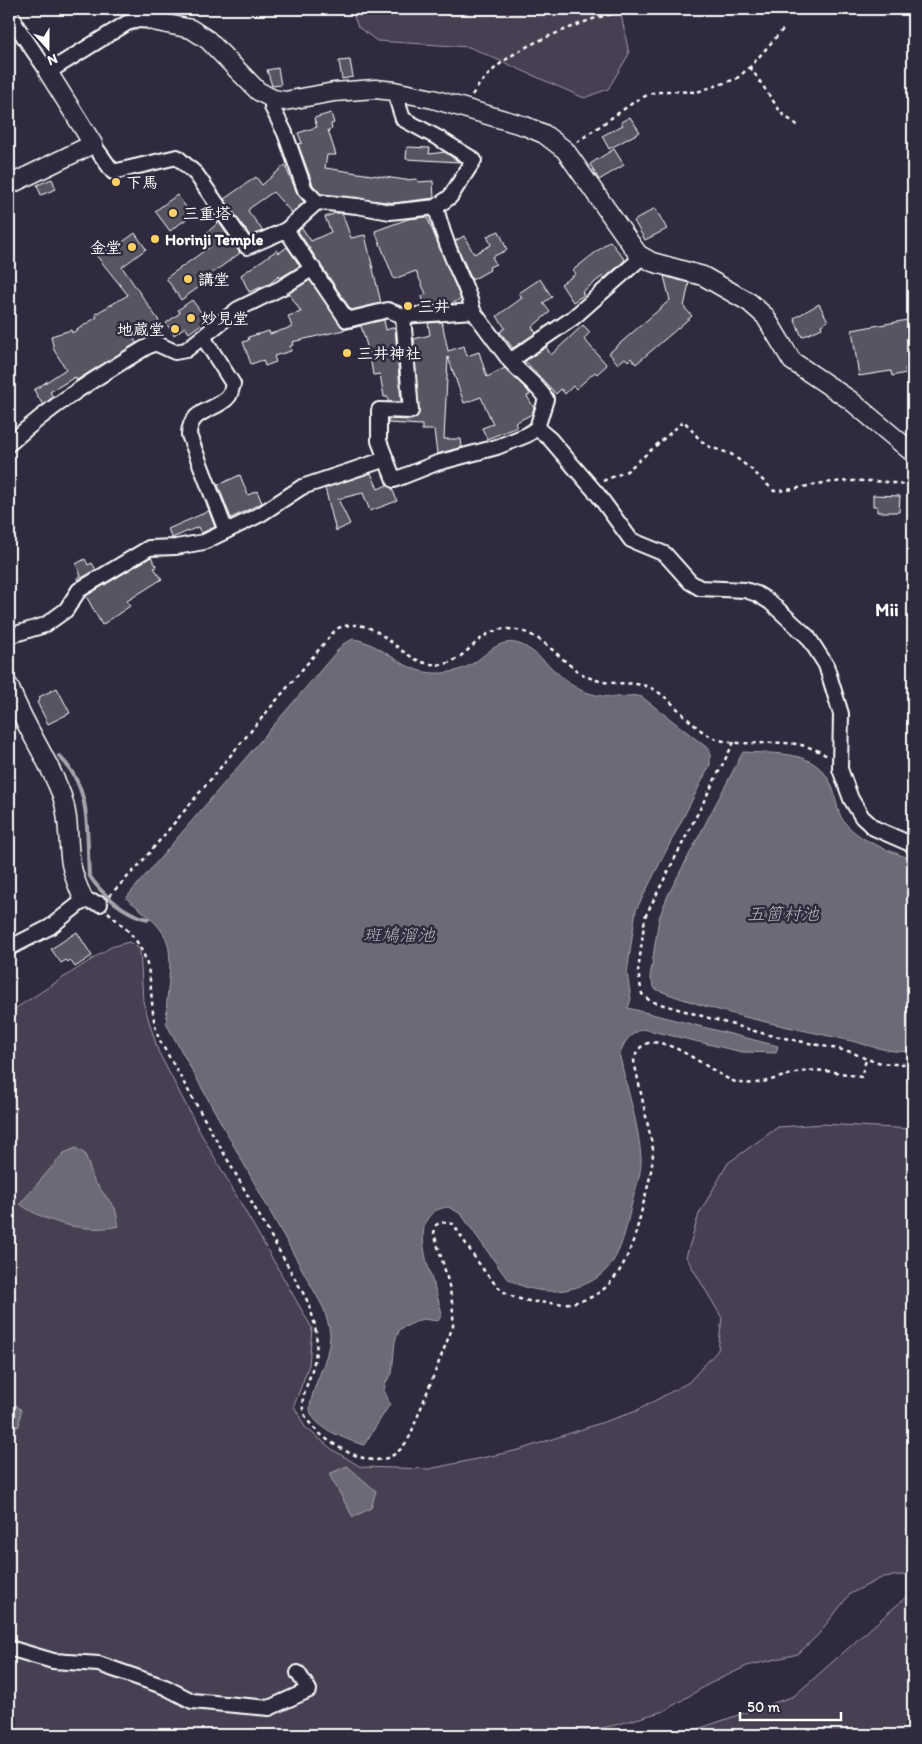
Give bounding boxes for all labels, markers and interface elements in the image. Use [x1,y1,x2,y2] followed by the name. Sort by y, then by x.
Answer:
[22,22,72,72] north arrow
[45,50,60,69] text: N
[126,173,158,192] place label: 下馬
[110,176,122,188] marker: 下馬
[183,204,231,223] place label: 三重塔
[167,207,179,219] marker: 三重塔
[165,230,264,250] place label: Horinji Temple
[149,233,161,245] marker: Horinji Temple
[90,238,122,257] place label: 金堂
[126,241,138,253] marker: 金堂
[198,270,230,289] place label: 講堂
[182,273,194,285] marker: 講堂
[418,297,450,316] place label: 三井
[402,300,414,312] marker: 三井
[201,309,249,328] place label: 妙見堂
[185,312,197,324] marker: 妙見堂
[117,320,165,339] place label: 地蔵堂
[169,323,181,335] marker: 地蔵堂
[357,344,421,363] place label: 三井神社
[341,347,353,359] marker: 三井神社
[875,599,899,621] district label: Mii
[747,903,820,925] water label: 五箇村池
[363,924,436,946] water label: 斑鳩溜池
[740,1689,841,1721] scale bar
[747,1698,780,1716] text: 50 m

